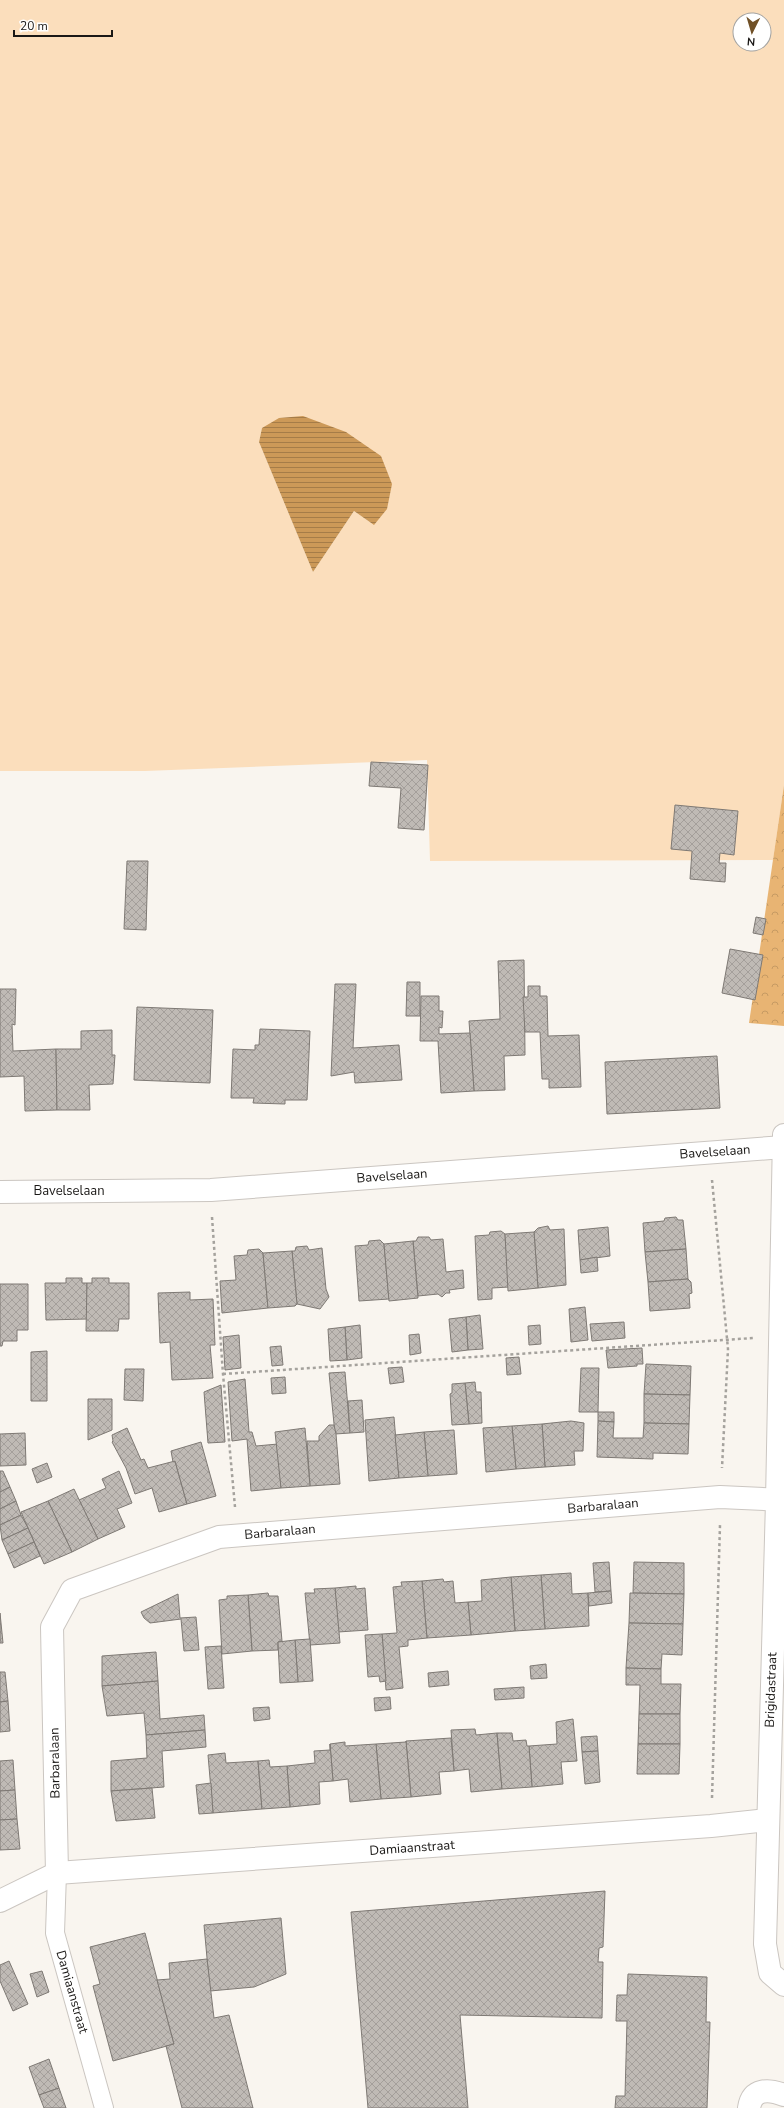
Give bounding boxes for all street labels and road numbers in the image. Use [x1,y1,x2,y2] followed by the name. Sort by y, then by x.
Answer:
[679,1141,751,1163] street label: Bavelselaan
[356,1165,428,1187] street label: Bavelselaan
[33,1182,105,1200] street label: Bavelselaan
[567,1494,639,1518] street label: Barbaralaan
[244,1520,316,1544] street label: Barbaralaan
[761,1652,781,1728] street label: Brigidastraat
[45,1727,65,1799] street label: Barbaralaan
[369,1836,456,1860] street label: Damiaanstraat
[52,1948,93,2036] street label: Damiaanstraat

